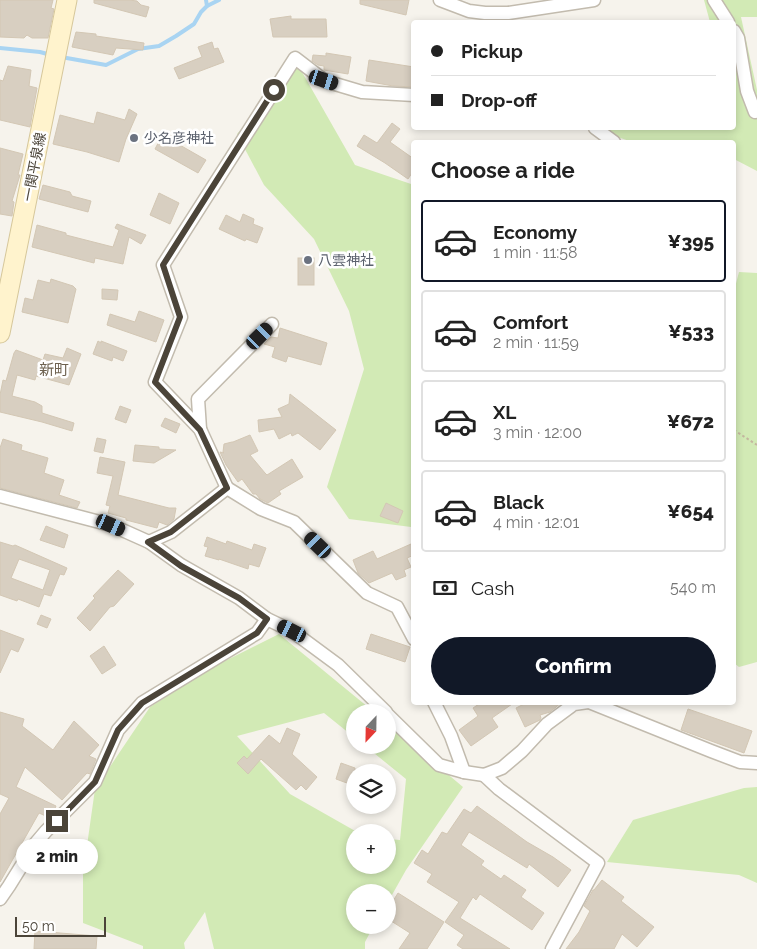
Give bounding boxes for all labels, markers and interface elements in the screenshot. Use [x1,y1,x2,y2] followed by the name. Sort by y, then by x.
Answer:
[461,40,523,62] text: Pickup
[307,68,340,92] car
[263,79,285,101] route start
[461,89,537,111] text: Drop-off
[144,130,214,146] place label: 少名彦神社
[19,131,49,203] street label: 一関平泉線
[128,132,140,144] marker: 少名彦神社
[431,157,575,183] text: Choose a ride
[433,219,478,264] icon: car
[493,221,577,243] text: Economy
[668,230,714,252] text: ¥395
[493,243,578,262] text: 1 min · 11:58
[318,252,374,268] place label: 八雲神社
[302,254,314,266] marker: 八雲神社
[433,309,478,354] icon: car
[493,311,568,333] text: Comfort
[244,320,275,352] car
[668,320,714,342] text: ¥533
[493,333,579,352] text: 2 min · 11:59
[39,361,69,379] district label: 新町
[433,399,478,444] icon: car
[493,401,516,423] text: XL
[667,410,714,432] text: ¥672
[493,423,582,442] text: 3 min · 12:00
[433,489,478,534] icon: car
[493,491,544,513] text: Black
[667,500,714,522] text: ¥654
[94,512,127,538] car
[493,513,579,532] text: 4 min · 12:01
[301,529,334,561] car
[431,574,459,602] icon: cash
[471,577,515,599] text: Cash
[670,578,716,597] text: 540 m
[275,618,308,644] car
[431,637,716,695] button: Confirm
[346,704,396,754] north arrow
[346,704,396,934] map controls
[346,764,396,814] button: layers
[46,810,68,832] route end
[346,824,396,874] button: +
[16,838,98,874] callout: 2 min
[36,847,78,866] text: 2 min
[346,884,396,934] button: −
[15,914,106,937] scale bar
[22,918,55,934] text: 50 m

